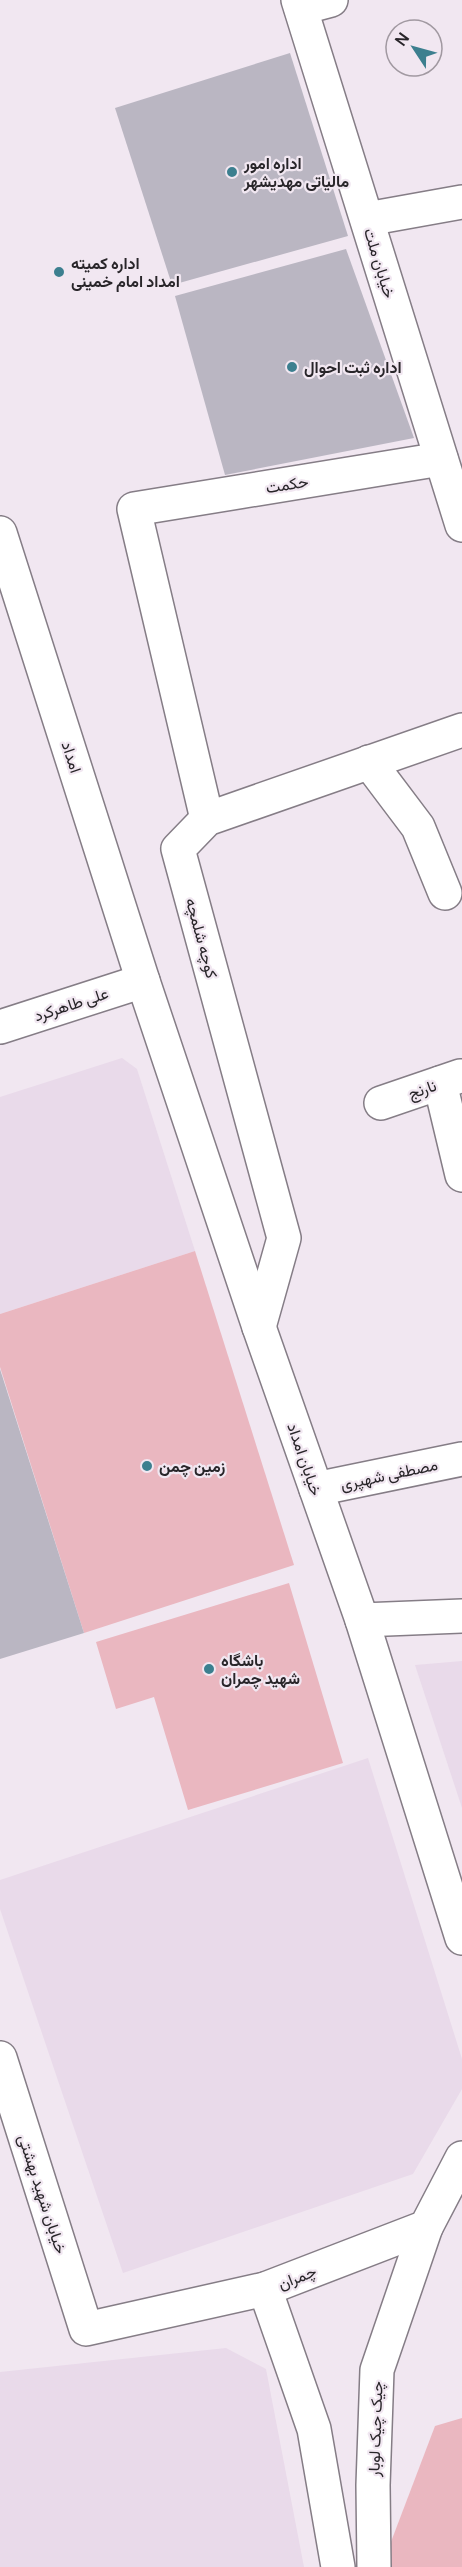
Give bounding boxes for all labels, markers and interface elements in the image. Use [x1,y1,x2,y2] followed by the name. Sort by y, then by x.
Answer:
[384,18,444,78] north arrow
[390,28,414,50] text: N
[243,152,350,192] place label: اداره امور مالیاتی مهدیشهر
[225,165,239,179] marker: اداره امور مالیاتی مهدیشهر
[359,225,401,301] street label: خیابان ملت
[71,252,180,292] place label: اداره کمیته امداد امام خمینی
[52,265,66,279] marker: اداره کمیته امداد امام خمینی
[304,356,402,378] place label: اداره ثبت احوال
[285,360,299,374] marker: اداره ثبت احوال
[264,470,310,498] street label: حکمت
[57,738,87,776] street label: امداد
[180,895,223,981] street label: کوچه شلمچه
[31,982,111,1026] street label: علی طاهرکرد
[405,1074,439,1105] street label: نارنج
[282,1420,328,1499] street label: خیابان امداد
[338,1453,440,1496] street label: مصطفی شهپری
[159,1455,225,1478] place label: زمین چمن
[140,1459,154,1473] marker: زمین چمن
[221,1649,300,1690] place label: باشگاه شهید چمران
[202,1662,216,1676] marker: باشگاه شهید چمران
[13,2132,73,2257] street label: خیابان شهید بهشتی
[275,2260,320,2295] street label: چمران
[362,2381,389,2478] street label: چیک چیک لوبار

